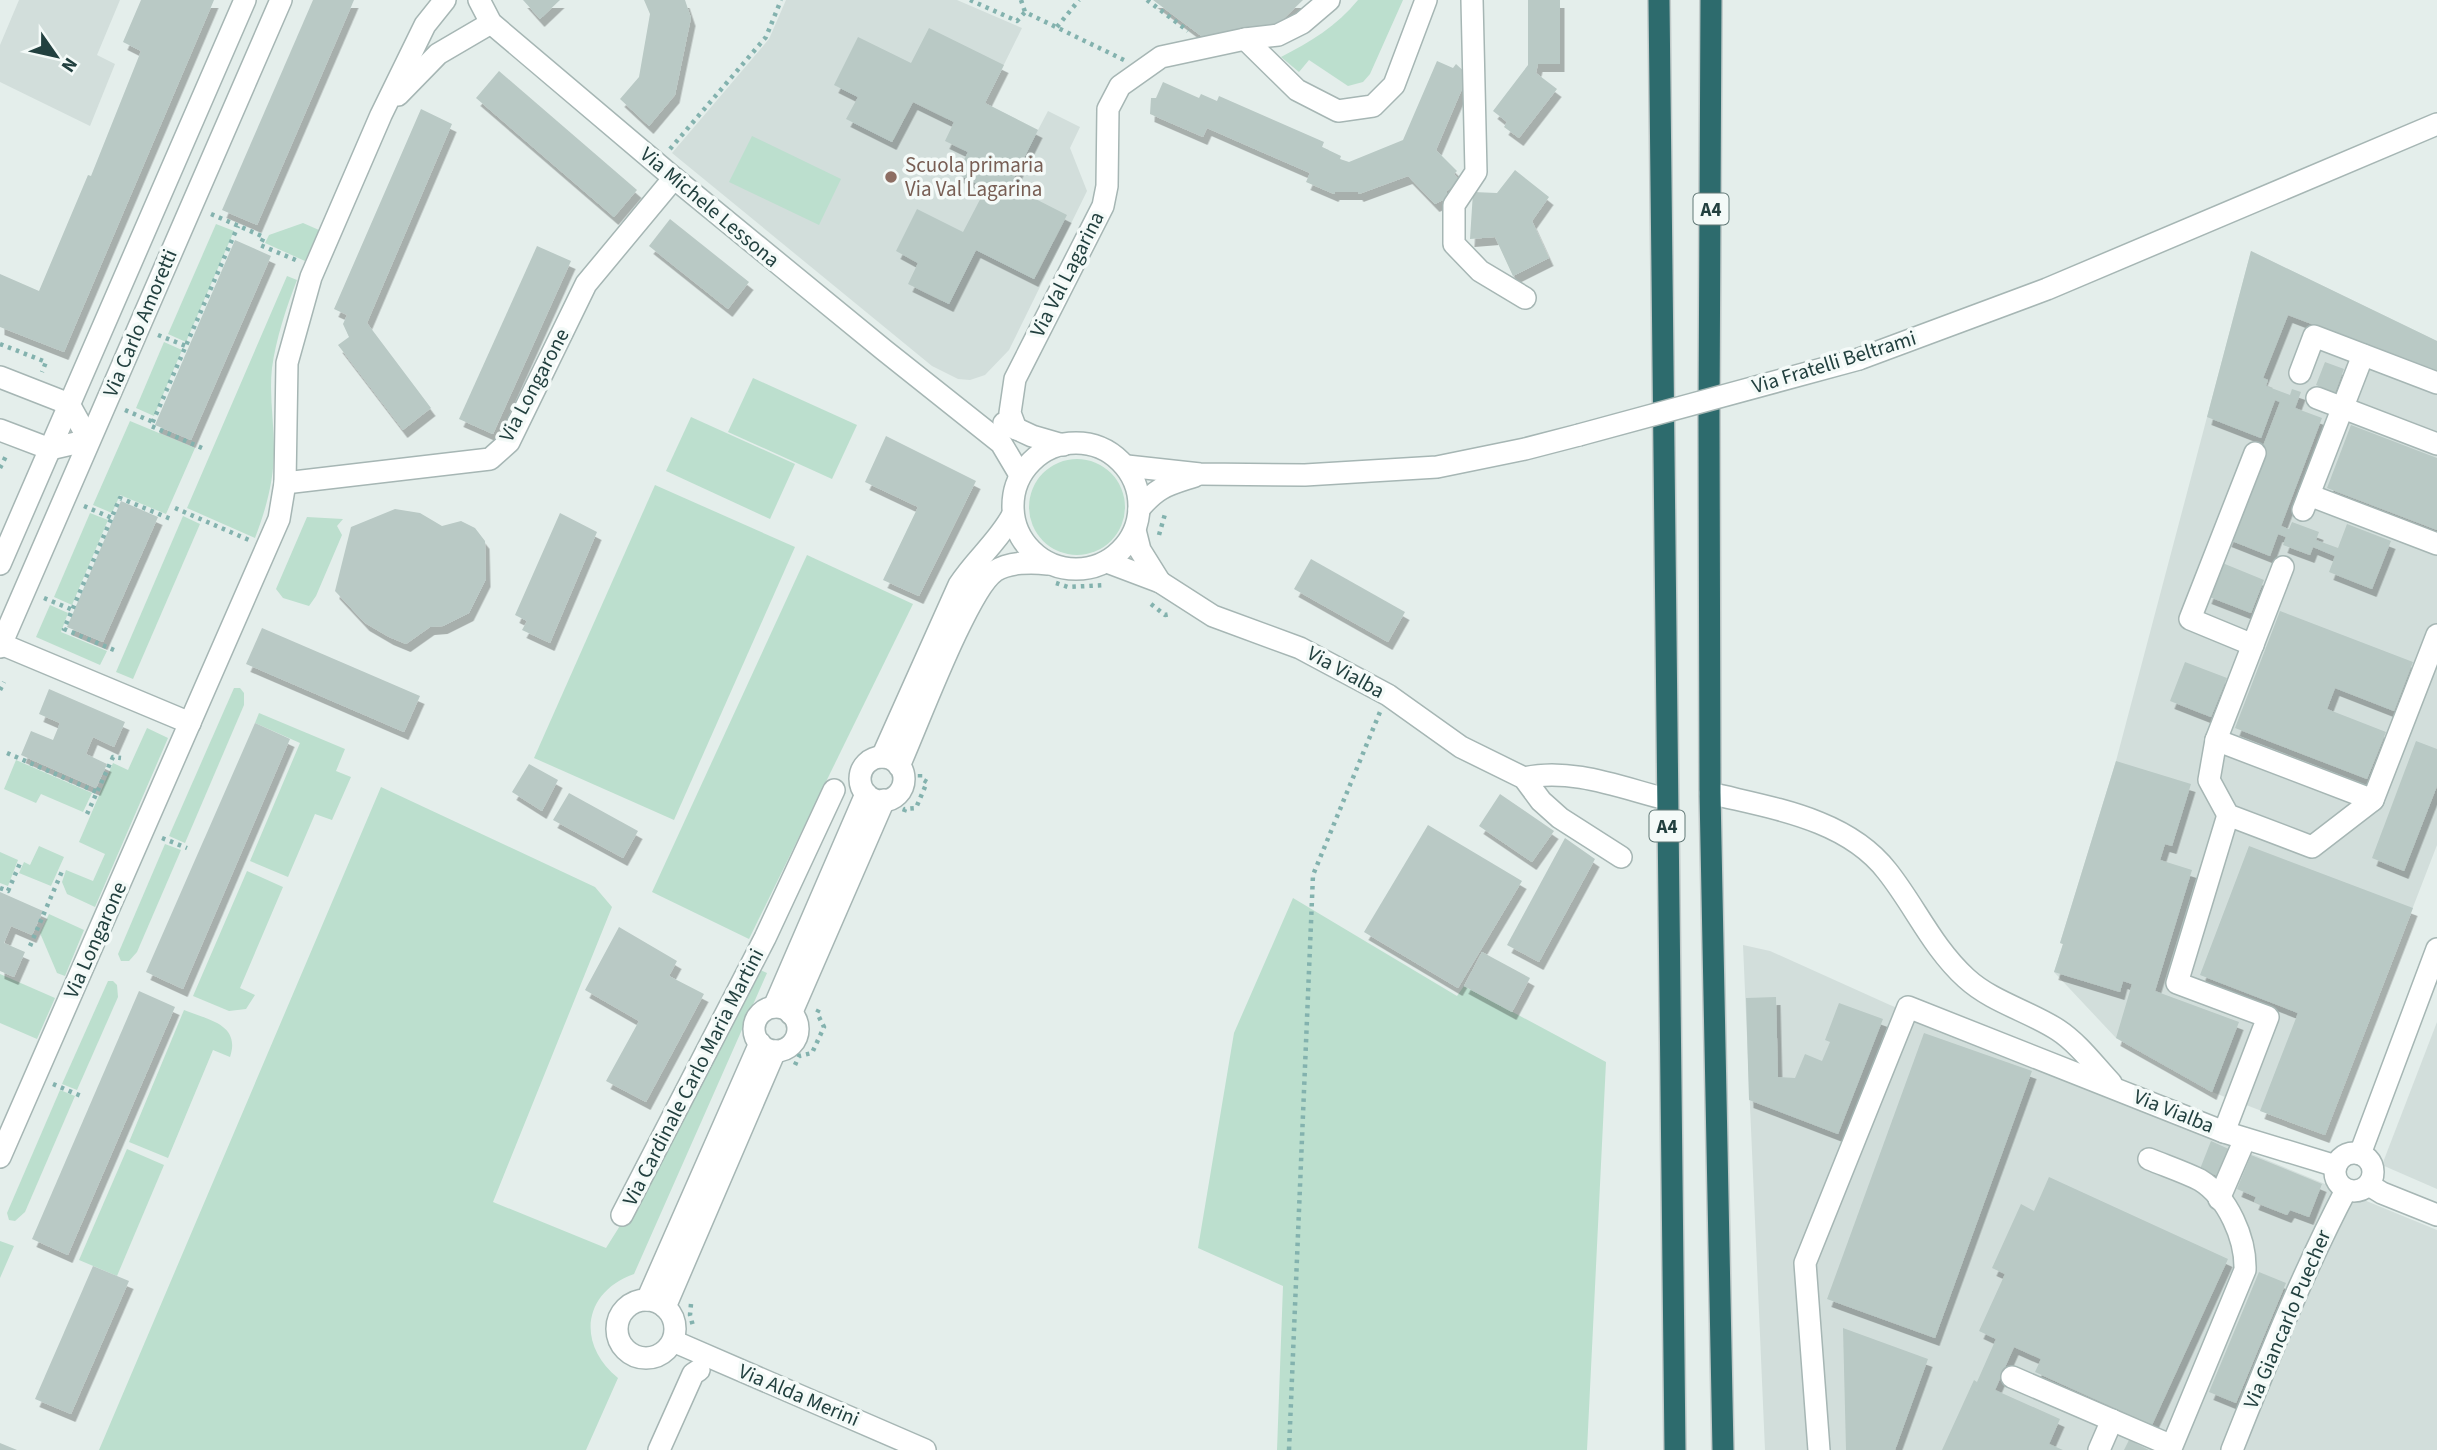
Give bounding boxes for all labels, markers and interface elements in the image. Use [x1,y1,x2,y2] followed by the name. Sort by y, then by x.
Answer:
[21,21,91,91] north arrow
[54,52,84,77] text: N
[634,140,786,274] street label: Via Michele Lessona
[905,150,1044,204] place label: Scuola primaria Via Val Lagarina
[883,169,899,185] marker: Scuola primaria Via Val Lagarina
[1694,194,1728,224] road number: A4
[1022,206,1112,342] street label: Via Val Lagarina
[95,244,185,402] street label: Via Carlo Amoretti
[491,323,577,447] street label: Via Longarone
[1748,323,1920,401] street label: Via Fratelli Beltrami
[1302,638,1390,706] street label: Via Vialba
[1650,810,1684,842] road number: A4
[56,877,134,1003] street label: Via Longarone
[615,943,771,1211] street label: Via Cardinale Carlo Maria Martini
[2129,1081,2219,1141] street label: Via Vialba
[2236,1224,2339,1413] street label: Via Giancarlo Puecher
[734,1356,864,1434] street label: Via Alda Merini

